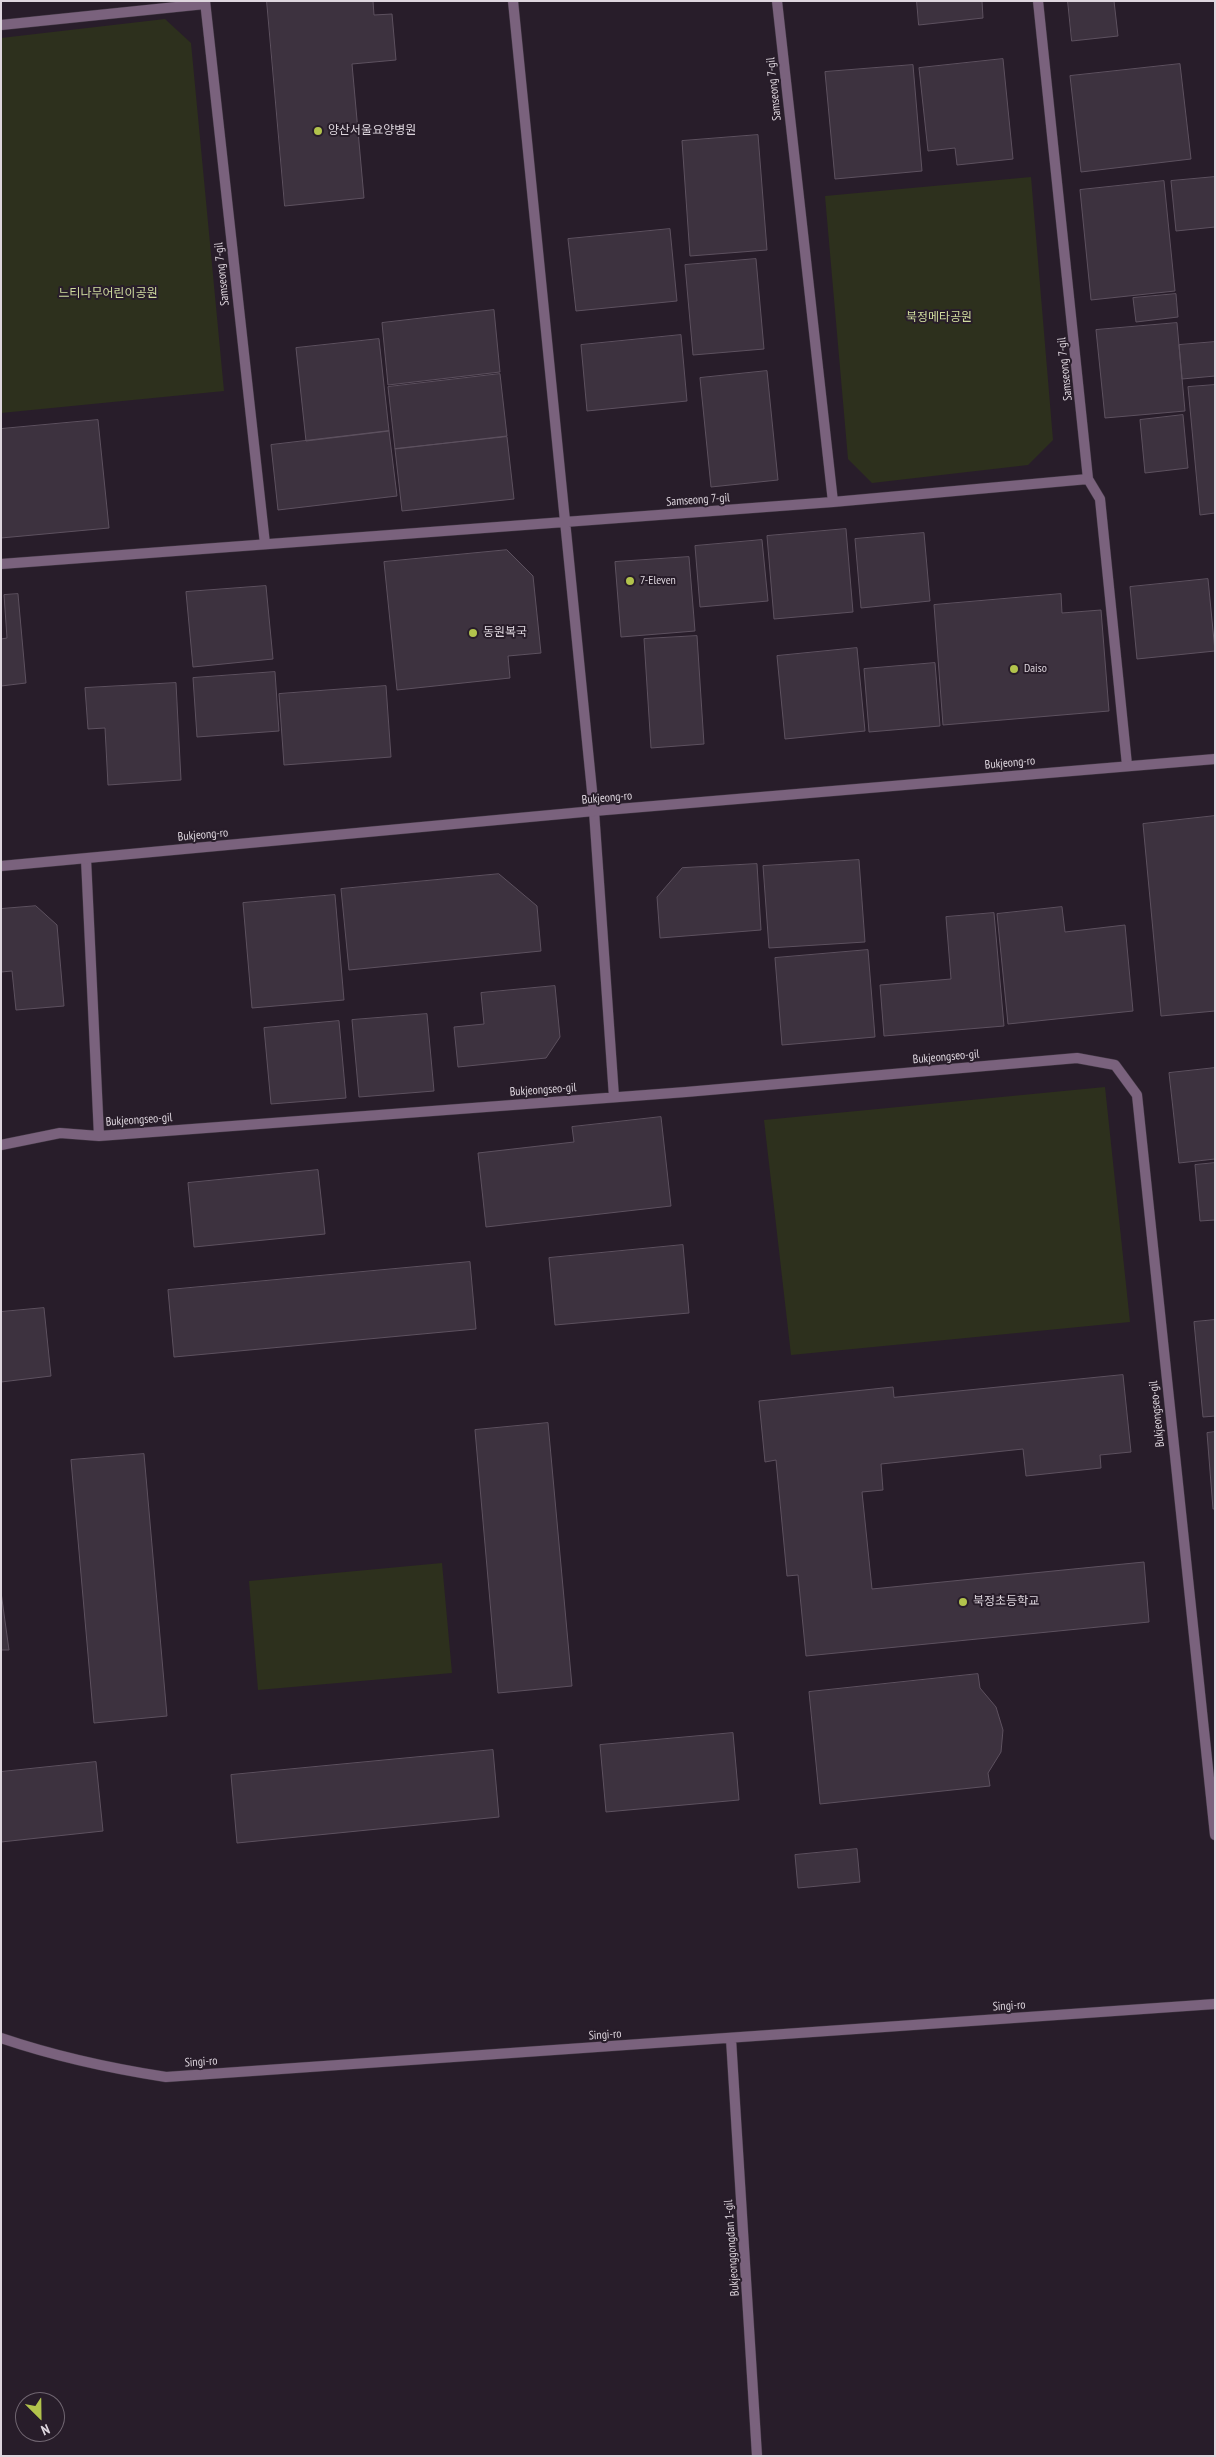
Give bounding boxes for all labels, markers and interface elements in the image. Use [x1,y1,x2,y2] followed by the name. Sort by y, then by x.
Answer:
[764,57,784,121] street label: Samseong 7-gil
[328,124,416,138] place label: 양산서울요양병원
[312,125,324,137] marker: 양산서울요양병원
[212,242,232,306] street label: Samseong 7-gil
[58,287,158,301] park label: 느티나무어린이공원
[906,311,972,325] park label: 북정메타공원
[1055,337,1075,401] street label: Samseong 7-gil
[666,491,730,509] street label: Samseong 7-gil
[640,574,676,588] place label: 7-Eleven
[624,575,636,587] marker: 7-Eleven
[483,626,527,640] place label: 동원복국
[467,627,479,639] marker: 동원복국
[1024,662,1047,676] place label: Daiso
[1008,663,1020,675] marker: Daiso
[984,754,1036,772] street label: Bukjeong-ro
[581,789,633,807] street label: Bukjeong-ro
[177,826,229,844] street label: Bukjeong-ro
[912,1047,980,1067] street label: Bukjeongseo-gil
[509,1080,577,1100] street label: Bukjeongseo-gil
[105,1110,173,1130] street label: Bukjeongseo-gil
[1146,1380,1168,1448] street label: Bukjeongseo-gil
[973,1595,1039,1609] place label: 북정초등학교
[957,1596,969,1608] marker: 북정초등학교
[992,1998,1026,2014] street label: Singi-ro
[588,2027,622,2043] street label: Singi-ro
[184,2054,218,2070] street label: Singi-ro
[721,2199,743,2297] street label: Bukjeonggongdan 1-gil
[15,2392,65,2442] north arrow
[38,2420,52,2440] text: N

